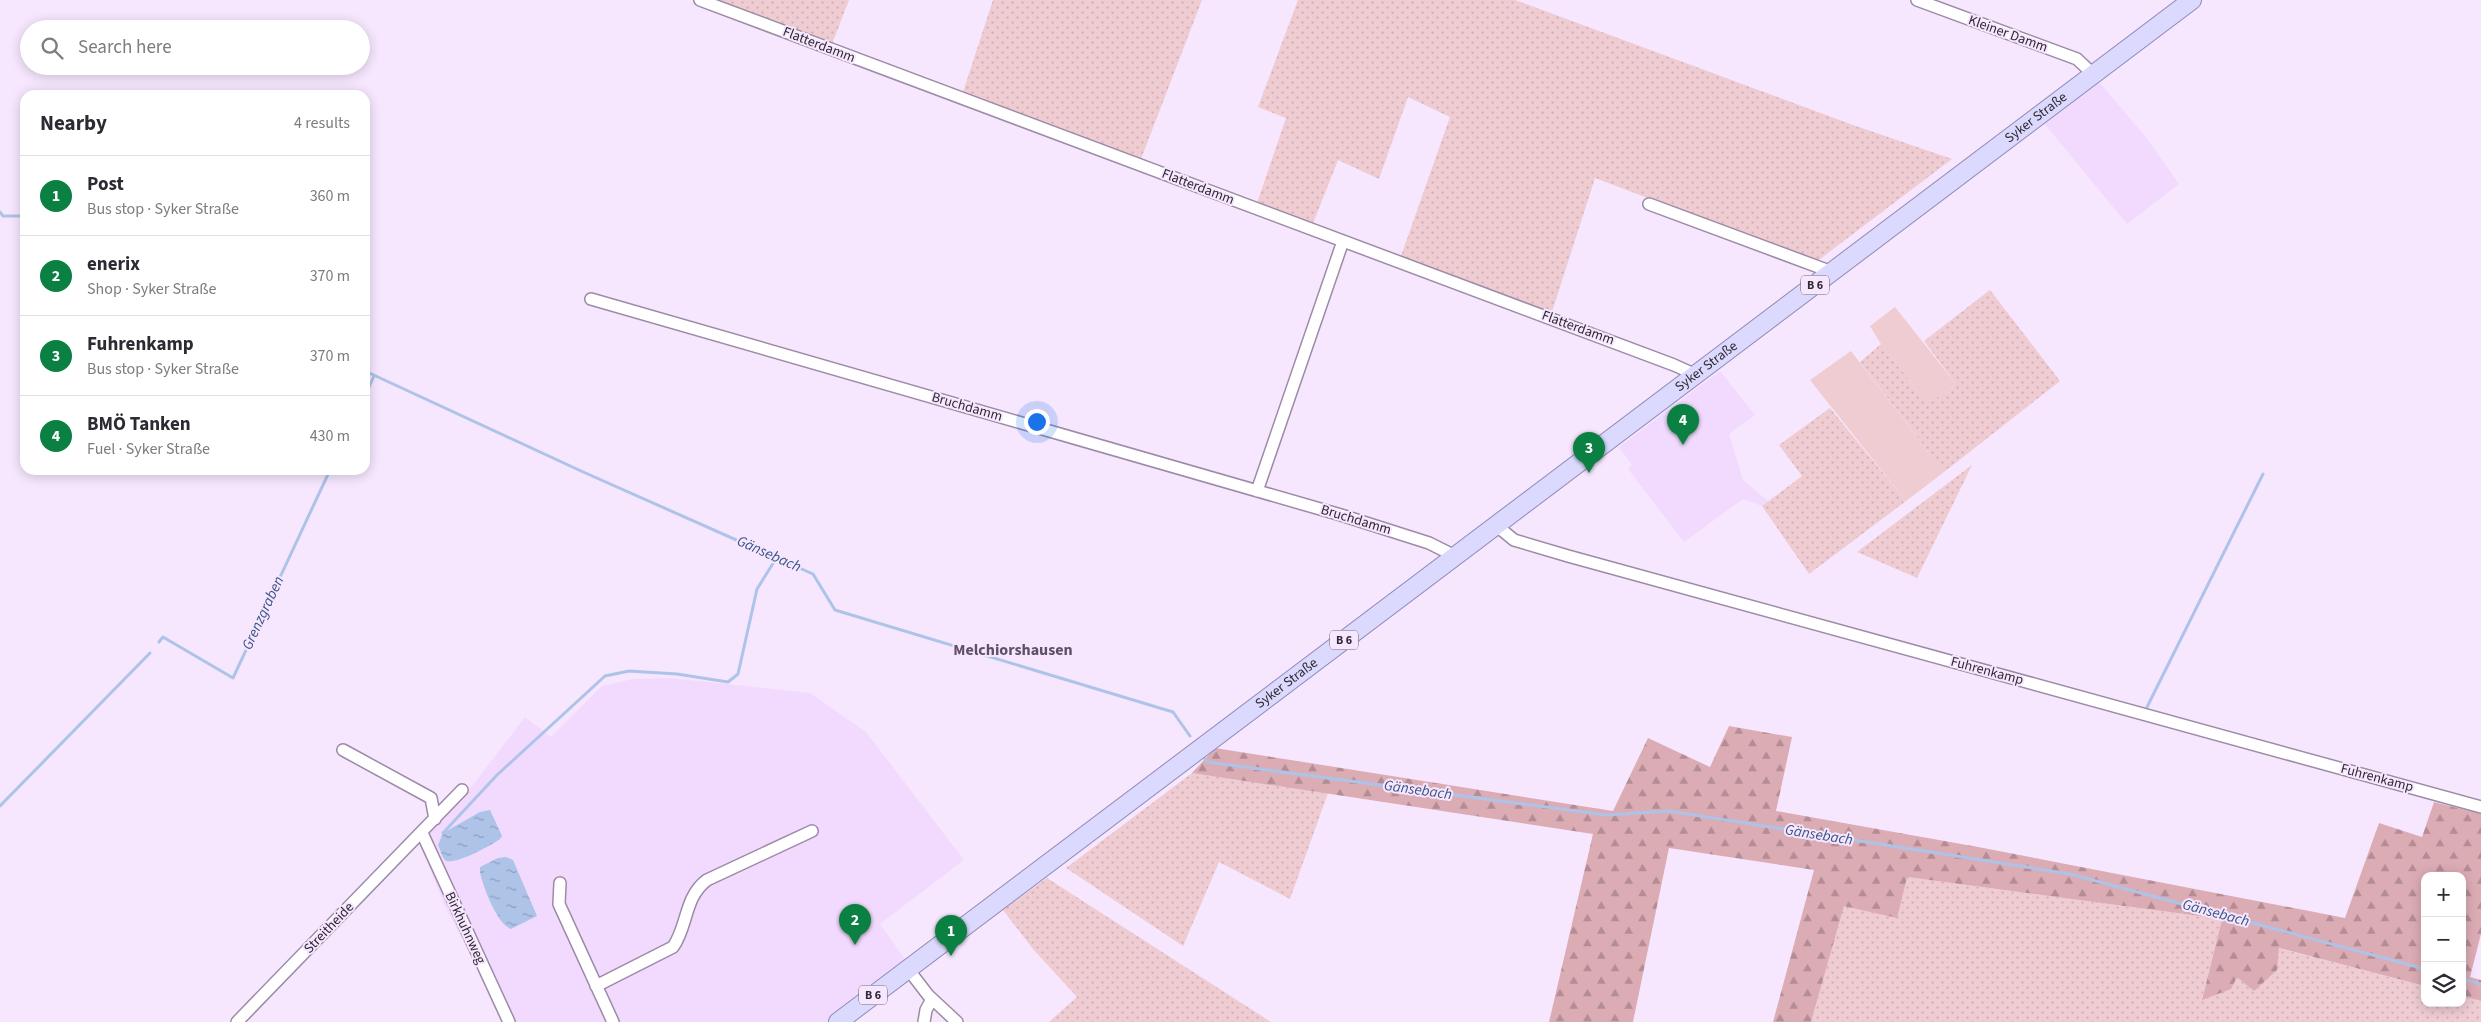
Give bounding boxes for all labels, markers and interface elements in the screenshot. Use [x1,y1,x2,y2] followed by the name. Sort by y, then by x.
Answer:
[1965,10,2051,58] street label: Kleiner Damm
[20,20,370,75] search box
[780,22,858,68] street label: Flatterdamm
[38,34,66,62] icon: search
[78,34,172,61] text: Search here
[2001,87,2072,148] street label: Syker Straße
[40,108,107,138] text: Nearby
[294,112,350,134] text: 4 results
[1159,164,1237,210] street label: Flatterdamm
[87,171,124,198] text: Post
[52,185,60,207] text: 1
[310,185,350,207] text: 360 m
[87,198,239,220] text: Bus stop · Syker Straße
[87,251,140,278] text: enerix
[52,265,60,287] text: 2
[310,265,350,287] text: 370 m
[1801,276,1829,294] road number: B 6
[87,278,216,300] text: Shop · Syker Straße
[1539,306,1617,350] street label: Flatterdamm
[87,331,194,358] text: Fuhrenkamp
[1671,336,1742,397] street label: Syker Straße
[52,345,60,367] text: 3
[310,345,350,367] text: 370 m
[87,358,239,380] text: Bus stop · Syker Straße
[929,387,1005,427] street label: Bruchdamm
[1667,404,1699,445] pin: 4
[1024,409,1050,435] your location
[87,411,191,438] text: BMÖ Tanken
[52,425,60,447] text: 4
[310,425,350,447] text: 430 m
[1573,432,1605,473] pin: 3
[87,438,210,460] text: Fuel · Syker Straße
[1318,500,1394,540] street label: Bruchdamm
[733,530,805,578] water label: Gänsebach
[237,573,289,653] water label: Grenzgraben
[1330,630,1358,650] road number: B 6
[953,639,1073,661] district label: Melchiorshausen
[1948,652,2026,690] street label: Fuhrenkamp
[1251,653,1322,714] street label: Syker Straße
[2338,759,2416,797] street label: Fuhrenkamp
[1383,775,1453,805] water label: Gänsebach
[1784,819,1855,851] water label: Gänsebach
[2421,872,2466,1007] map controls
[2421,872,2466,917] button: +
[439,888,491,968] street label: Birkhuhnweg
[2180,894,2252,932] water label: Gänsebach
[299,898,359,958] street label: Streitheide
[839,904,871,945] pin: 2
[935,915,967,956] pin: 1
[2421,917,2466,962] button: −
[2421,962,2466,1007] button: layers
[859,986,887,1004] road number: B 6

